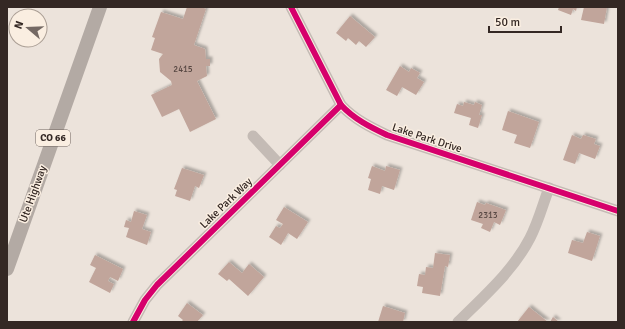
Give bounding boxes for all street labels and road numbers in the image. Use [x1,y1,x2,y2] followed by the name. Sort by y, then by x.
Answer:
[390,121,464,155] street label: Lake Park Drive
[36,130,70,146] road number: CO 66
[17,163,50,224] street label: Ute Highway
[197,174,255,231] street label: Lake Park Way

